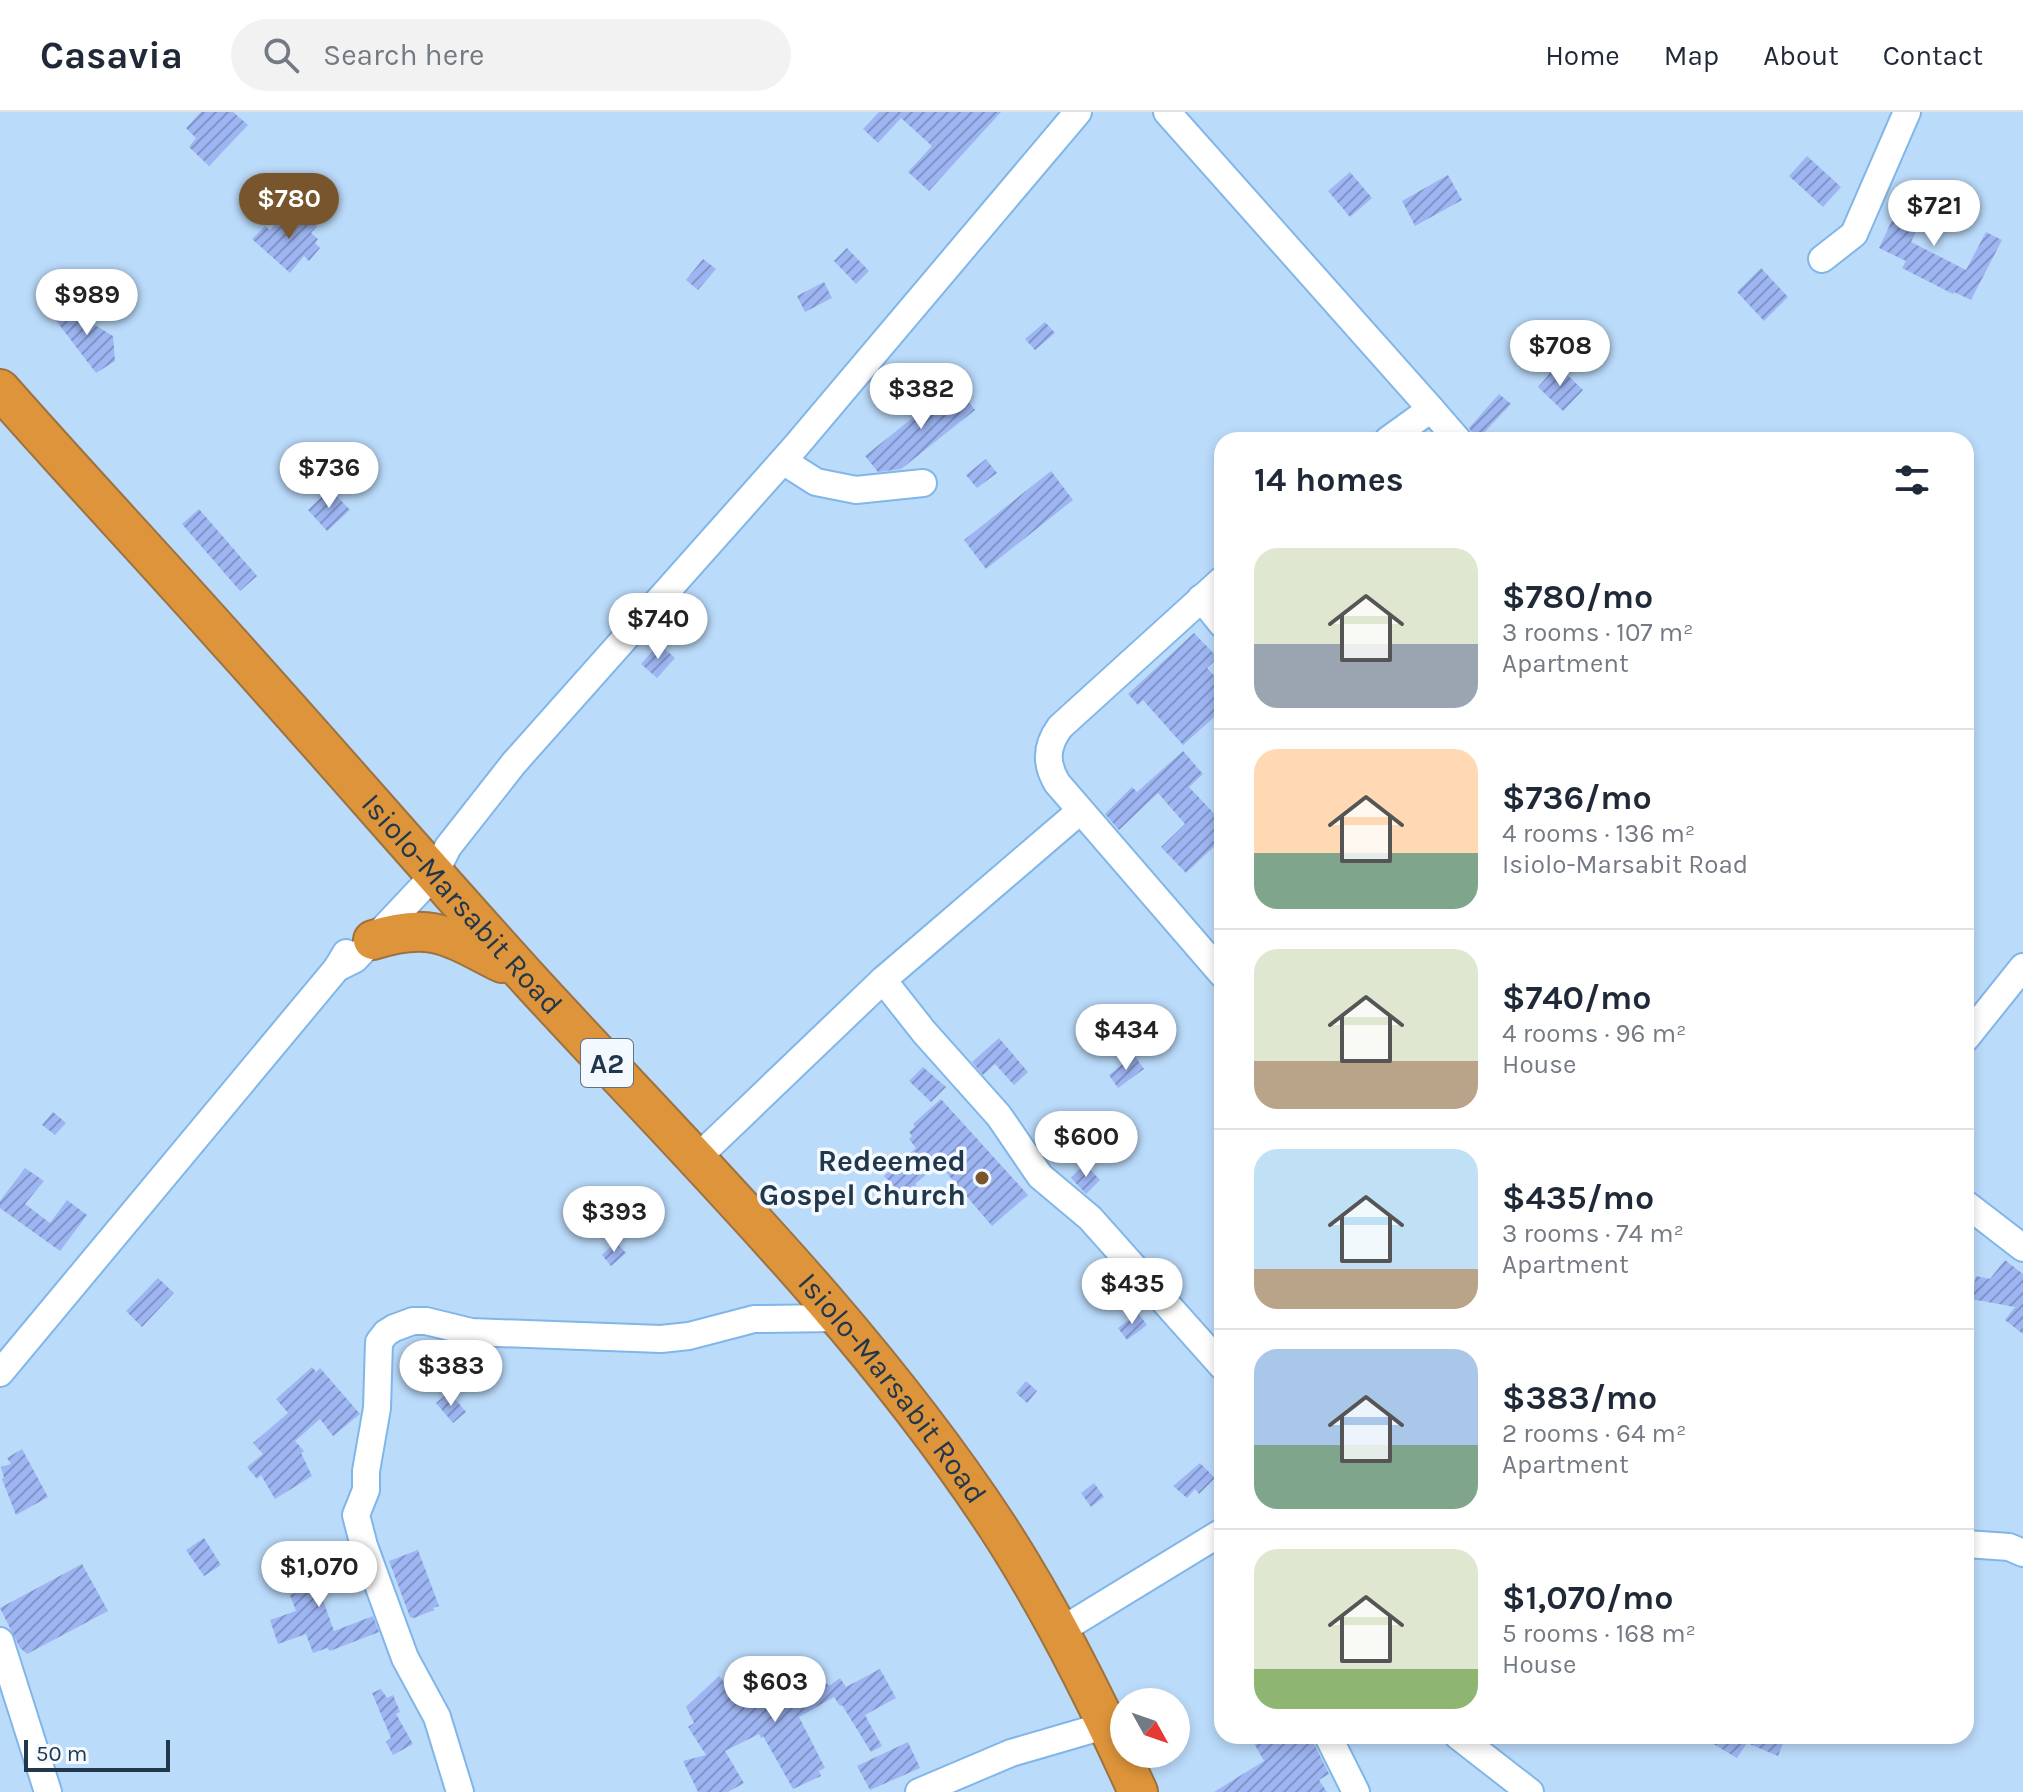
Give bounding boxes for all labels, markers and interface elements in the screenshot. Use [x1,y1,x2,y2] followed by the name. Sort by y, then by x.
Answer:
[231,19,791,91] search box
[40,33,183,78] text: Casavia
[259,33,303,77] icon: search
[323,37,484,73] text: Search here
[1545,39,1620,72] text: Home
[1664,39,1719,72] text: Map
[1763,39,1839,72] text: About
[1883,39,1983,72] text: Contact
[242,173,336,241] pin: $780
[1887,180,1981,248] pin: $721
[257,183,321,214] text: $780
[1906,190,1962,221] text: $721
[40,269,134,337] pin: $989
[54,279,120,310] text: $989
[1513,320,1607,388] pin: $708
[1528,330,1592,361] text: $708
[874,363,968,431] pin: $382
[888,373,954,404] text: $382
[282,442,376,510] pin: $736
[298,452,360,483] text: $736
[1890,458,1934,502] icon: filters
[1254,460,1404,500] text: 14 homes
[1502,577,1653,617] text: $780/mo
[1318,580,1414,676] icon: home
[611,593,705,661] pin: $740
[627,603,689,634] text: $740
[1502,617,1693,648] text: 3 rooms · 107 m²
[1502,648,1629,679] text: Apartment
[1502,778,1652,818] text: $736/mo
[1318,781,1414,877] icon: home
[354,786,570,1022] street label: Isiolo-Marsabit Road
[1502,818,1695,849] text: 4 rooms · 136 m²
[1502,849,1748,880] text: Isiolo-Marsabit Road
[1502,978,1652,1018] text: $740/mo
[1318,981,1414,1077] icon: home
[1079,1004,1173,1072] pin: $434
[1093,1014,1159,1045] text: $434
[1502,1018,1686,1049] text: 4 rooms · 96 m²
[581,1039,633,1087] road number: A2
[1502,1049,1576,1080] text: House
[1039,1111,1133,1179] pin: $600
[1053,1121,1119,1152] text: $600
[759,1143,966,1213] place label: Redeemed Gospel Church
[973,1169,991,1187] marker: Redeemed Gospel Church
[1502,1178,1654,1218] text: $435/mo
[1318,1181,1414,1277] icon: home
[567,1186,661,1254] pin: $393
[581,1196,647,1227] text: $393
[1502,1218,1684,1249] text: 3 rooms · 74 m²
[1502,1249,1629,1280] text: Apartment
[1085,1258,1179,1326] pin: $435
[790,1265,994,1510] street label: Isiolo-Marsabit Road
[1100,1268,1164,1299] text: $435
[404,1340,498,1408] pin: $383
[417,1350,485,1381] text: $383
[1502,1378,1657,1418] text: $383/mo
[1318,1381,1414,1477] icon: home
[1502,1418,1686,1449] text: 2 rooms · 64 m²
[1502,1449,1629,1480] text: Apartment
[254,1541,384,1609] pin: $1,070
[279,1551,359,1582] text: $1,070
[1502,1578,1674,1618] text: $1,070/mo
[1318,1581,1414,1677] icon: home
[1502,1618,1696,1649] text: 5 rooms · 168 m²
[1502,1649,1576,1680] text: House
[728,1656,822,1724] pin: $603
[742,1666,808,1697] text: $603
[1110,1688,1190,1768] north arrow
[1110,1688,1190,1768] map controls
[24,1736,170,1772] scale bar
[36,1741,87,1767] text: 50 m

